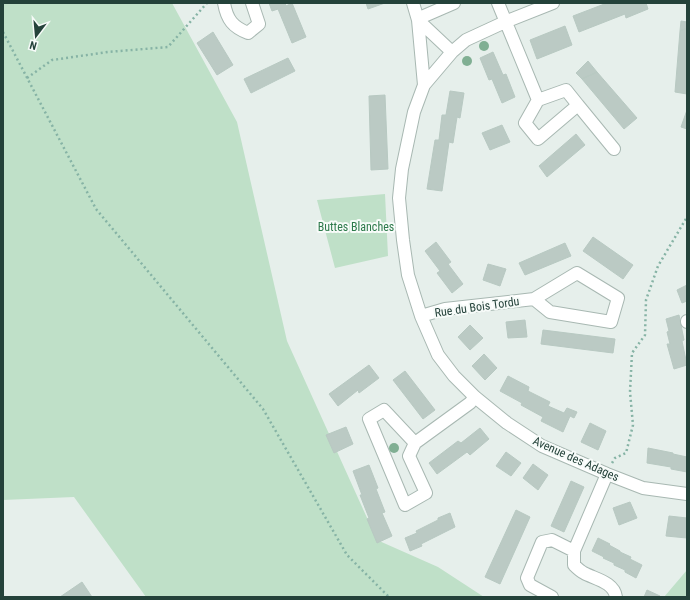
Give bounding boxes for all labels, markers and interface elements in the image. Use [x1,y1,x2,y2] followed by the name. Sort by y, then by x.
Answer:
[16,16,56,56] north arrow
[28,38,38,52] text: N
[318,220,394,234] park label: Buttes Blanches
[434,294,520,320] street label: Rue du Bois Tordu
[531,434,621,484] street label: Avenue des Adages

